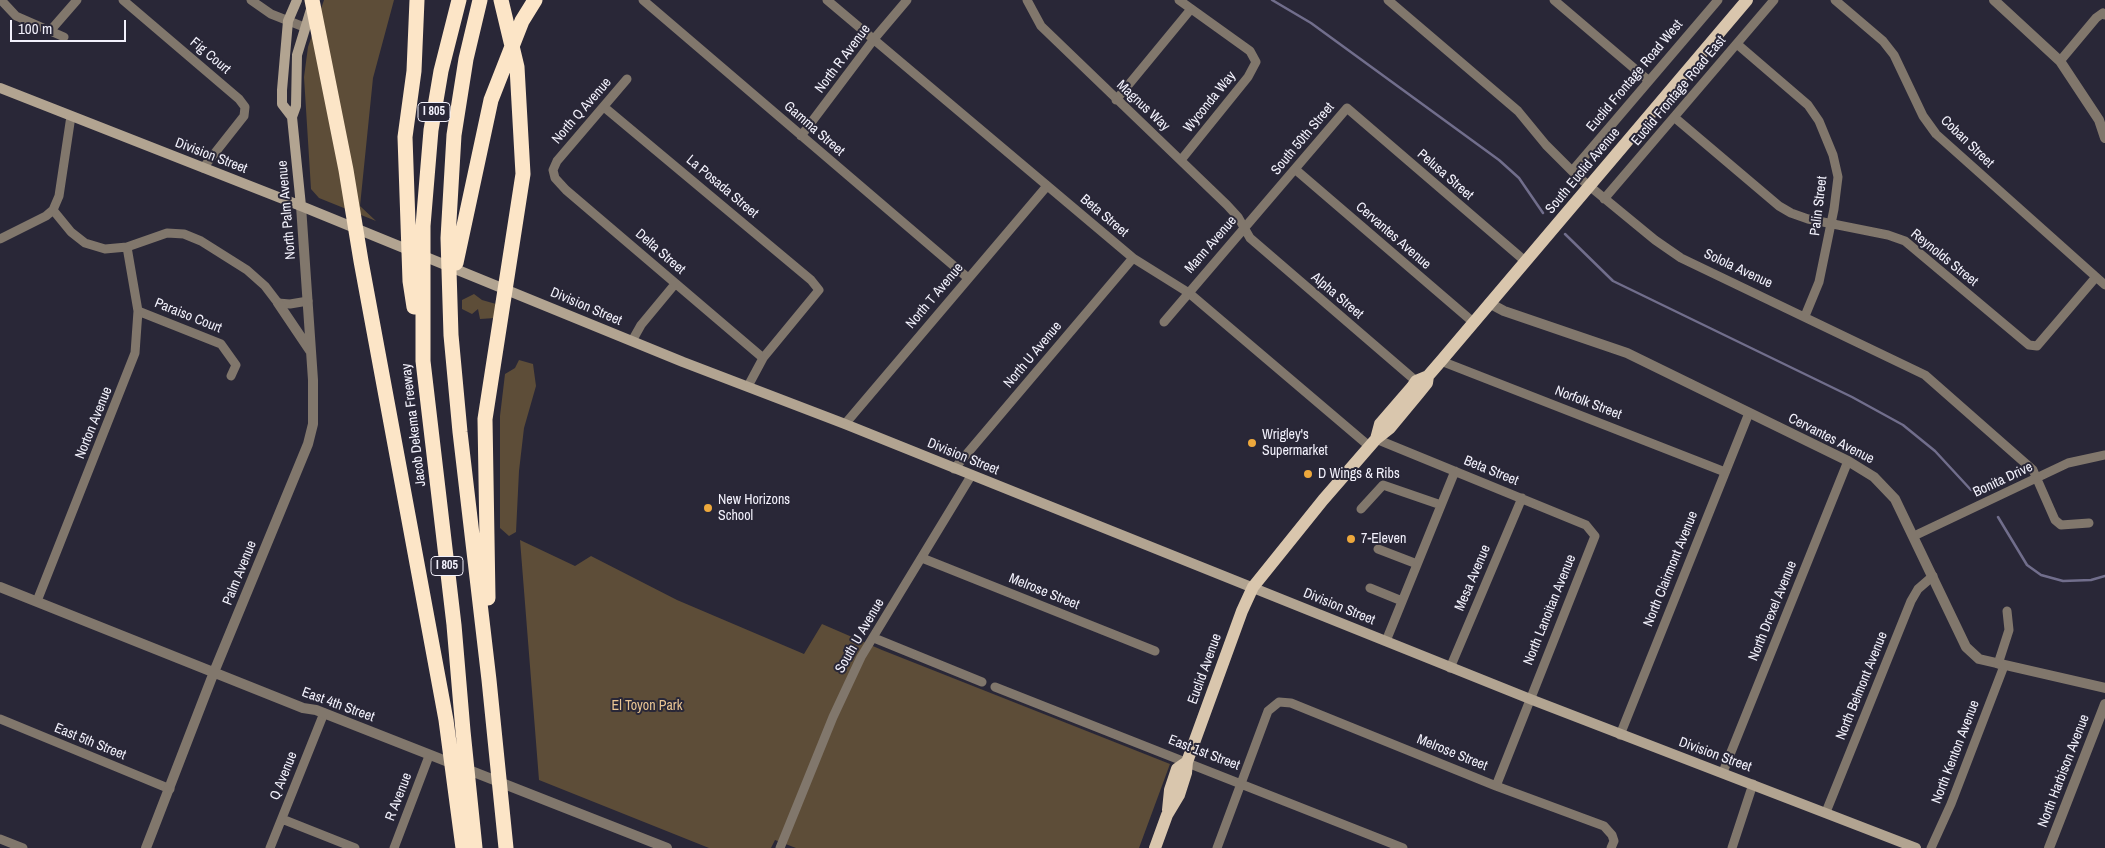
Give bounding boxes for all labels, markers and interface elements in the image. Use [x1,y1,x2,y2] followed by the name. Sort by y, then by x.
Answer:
[12,10,129,42] scale bar
[1583,17,1687,135] street label: Euclid Frontage Road West
[18,18,52,39] text: 100 m
[812,21,874,97] street label: North R Avenue
[1628,33,1730,149] street label: Euclid Frontage Road East
[186,34,234,78] street label: Fig Court
[1180,68,1240,136] street label: Wyconda Way
[549,74,615,148] street label: North Q Avenue
[1113,77,1173,135] street label: Magnus Way
[780,98,848,160] street label: Gamma Street
[1268,99,1338,179] street label: South 50th Street
[418,102,450,121] road number: I 805
[1937,112,1997,172] street label: Coban Street
[1542,125,1624,217] street label: South Euclid Avenue
[173,135,249,177] street label: Division Street
[1413,146,1477,204] street label: Pelusa Street
[683,152,761,222] street label: La Posada Street
[274,160,300,260] street label: North Palm Avenue
[1807,175,1831,237] street label: Palin Street
[1077,191,1131,241] street label: Beta Street
[1352,199,1434,273] street label: Cervantes Avenue
[1181,213,1241,277] street label: Mann Avenue
[632,226,688,278] street label: Delta Street
[1907,226,1981,290] street label: Reynolds Street
[1701,246,1775,292] street label: Solola Avenue
[903,260,967,332] street label: North T Avenue
[1307,269,1367,323] street label: Alpha Street
[548,284,624,330] street label: Division Street
[152,295,224,337] street label: Paraiso Court
[1000,318,1066,392] street label: North U Avenue
[398,363,430,487] street label: Jacob Dekema Freeway
[1552,383,1624,423] street label: Norfolk Street
[72,384,116,462] street label: Norton Avenue
[1785,410,1877,468] street label: Cervantes Avenue
[1262,427,1328,460] place label: Wrigley's Supermarket
[925,435,1001,479] street label: Division Street
[1246,437,1258,449] marker: Wrigley's Supermarket
[1461,452,1521,490] street label: Beta Street
[1971,459,2035,501] street label: Bonita Drive
[1318,466,1400,482] place label: D Wings & Ribs
[1302,468,1314,480] marker: D Wings & Ribs
[718,492,790,524] place label: New Horizons School
[702,502,714,514] marker: New Horizons School
[1640,509,1702,629] street label: North Clairmont Avenue
[1361,531,1406,547] place label: 7-Eleven
[1345,533,1357,545] marker: 7-Eleven
[219,538,261,608] street label: Palm Avenue
[1452,543,1494,613] street label: Mesa Avenue
[1520,552,1580,668] street label: North Lanoitan Avenue
[431,556,463,576] road number: I 805
[1745,559,1801,663] street label: North Drexel Avenue
[1006,570,1082,614] street label: Melrose Street
[1301,585,1377,629] street label: Division Street
[832,596,888,676] street label: South U Avenue
[1833,629,1891,743] street label: North Belmont Avenue
[1184,631,1226,707] street label: Euclid Avenue
[299,684,377,726] street label: East 4th Street
[612,698,682,714] park label: El Toyon Park
[1929,698,1983,806] street label: North Kenton Avenue
[2035,712,2093,830] street label: North Harbison Avenue
[52,720,128,764] street label: East 5th Street
[1414,731,1490,775] street label: Melrose Street
[1166,732,1242,774] street label: East 1st Street
[1676,734,1754,776] street label: Division Street
[267,749,301,803] street label: Q Avenue
[382,771,416,823] street label: R Avenue

